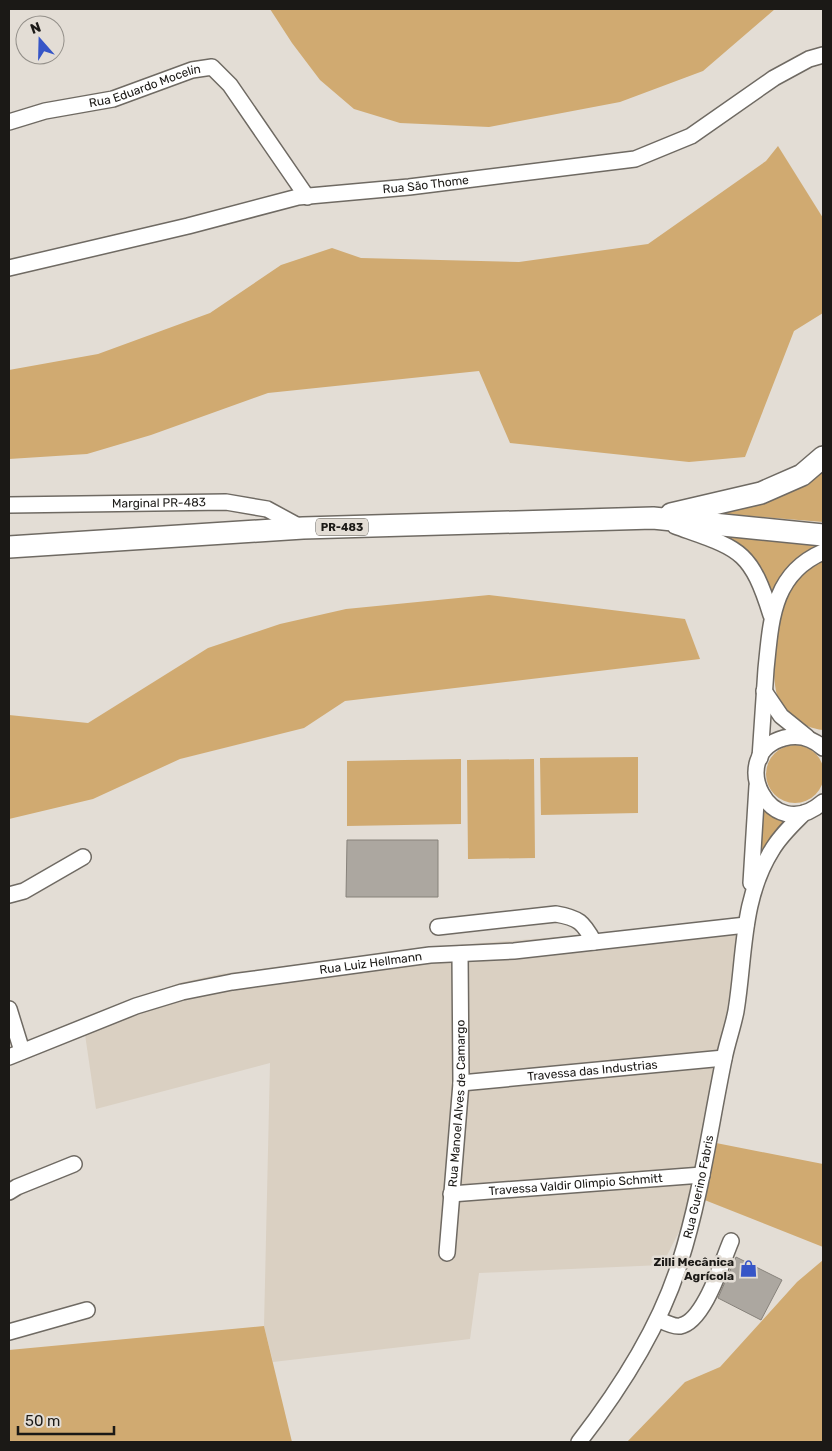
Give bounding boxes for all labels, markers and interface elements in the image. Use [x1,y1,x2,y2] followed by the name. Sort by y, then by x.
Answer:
[15,15,65,65] north arrow
[28,19,43,38] text: N
[88,62,202,110] street label: Rua Eduardo Mocelin
[382,173,470,196] street label: Rua São Thome
[112,495,206,511] street label: Marginal PR-483
[316,518,368,536] road number: PR-483
[319,949,423,977] street label: Rua Luiz Hellmann
[445,1020,468,1188] street label: Rua Manoel Alves de Camargo
[527,1057,658,1084] street label: Travessa das Industrias
[680,1134,716,1240] street label: Rua Guerino Fabris
[488,1171,664,1198] street label: Travessa Valdir Olimpio Schmitt
[653,1255,734,1283] place label: Zilli Mecânica Agrícola
[738,1259,758,1279] shop icon: Zilli Mecânica Agrícola
[18,1404,114,1436] scale bar
[25,1412,60,1430] text: 50 m

